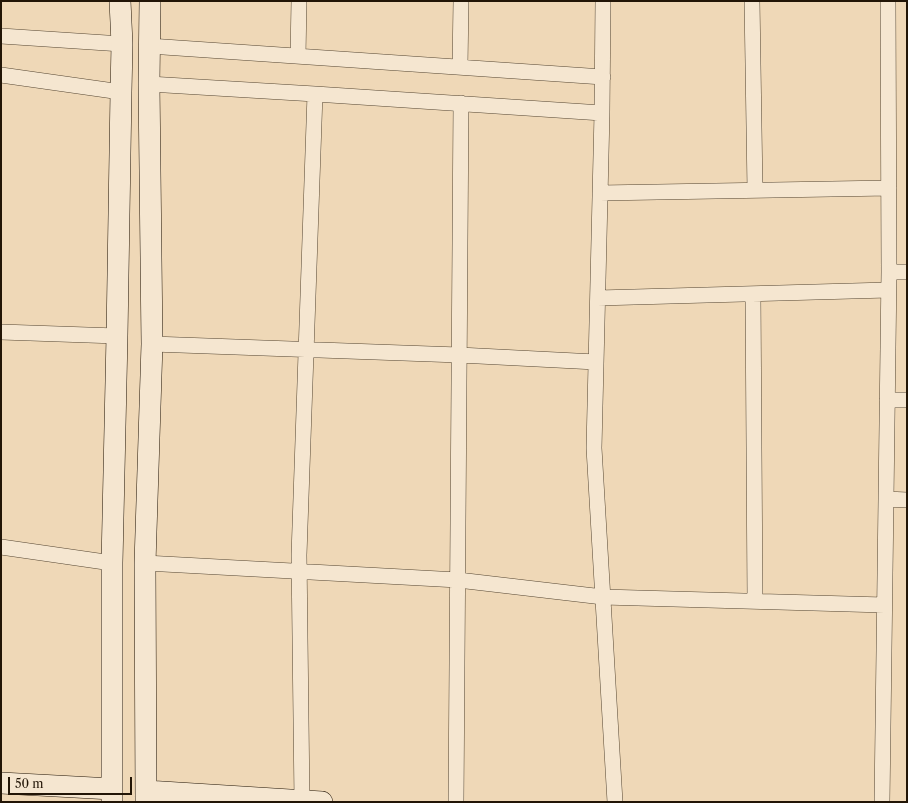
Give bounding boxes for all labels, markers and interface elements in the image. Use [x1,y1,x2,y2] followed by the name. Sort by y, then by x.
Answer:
[10,769,134,795] scale bar
[15,776,44,791] text: 50 m

